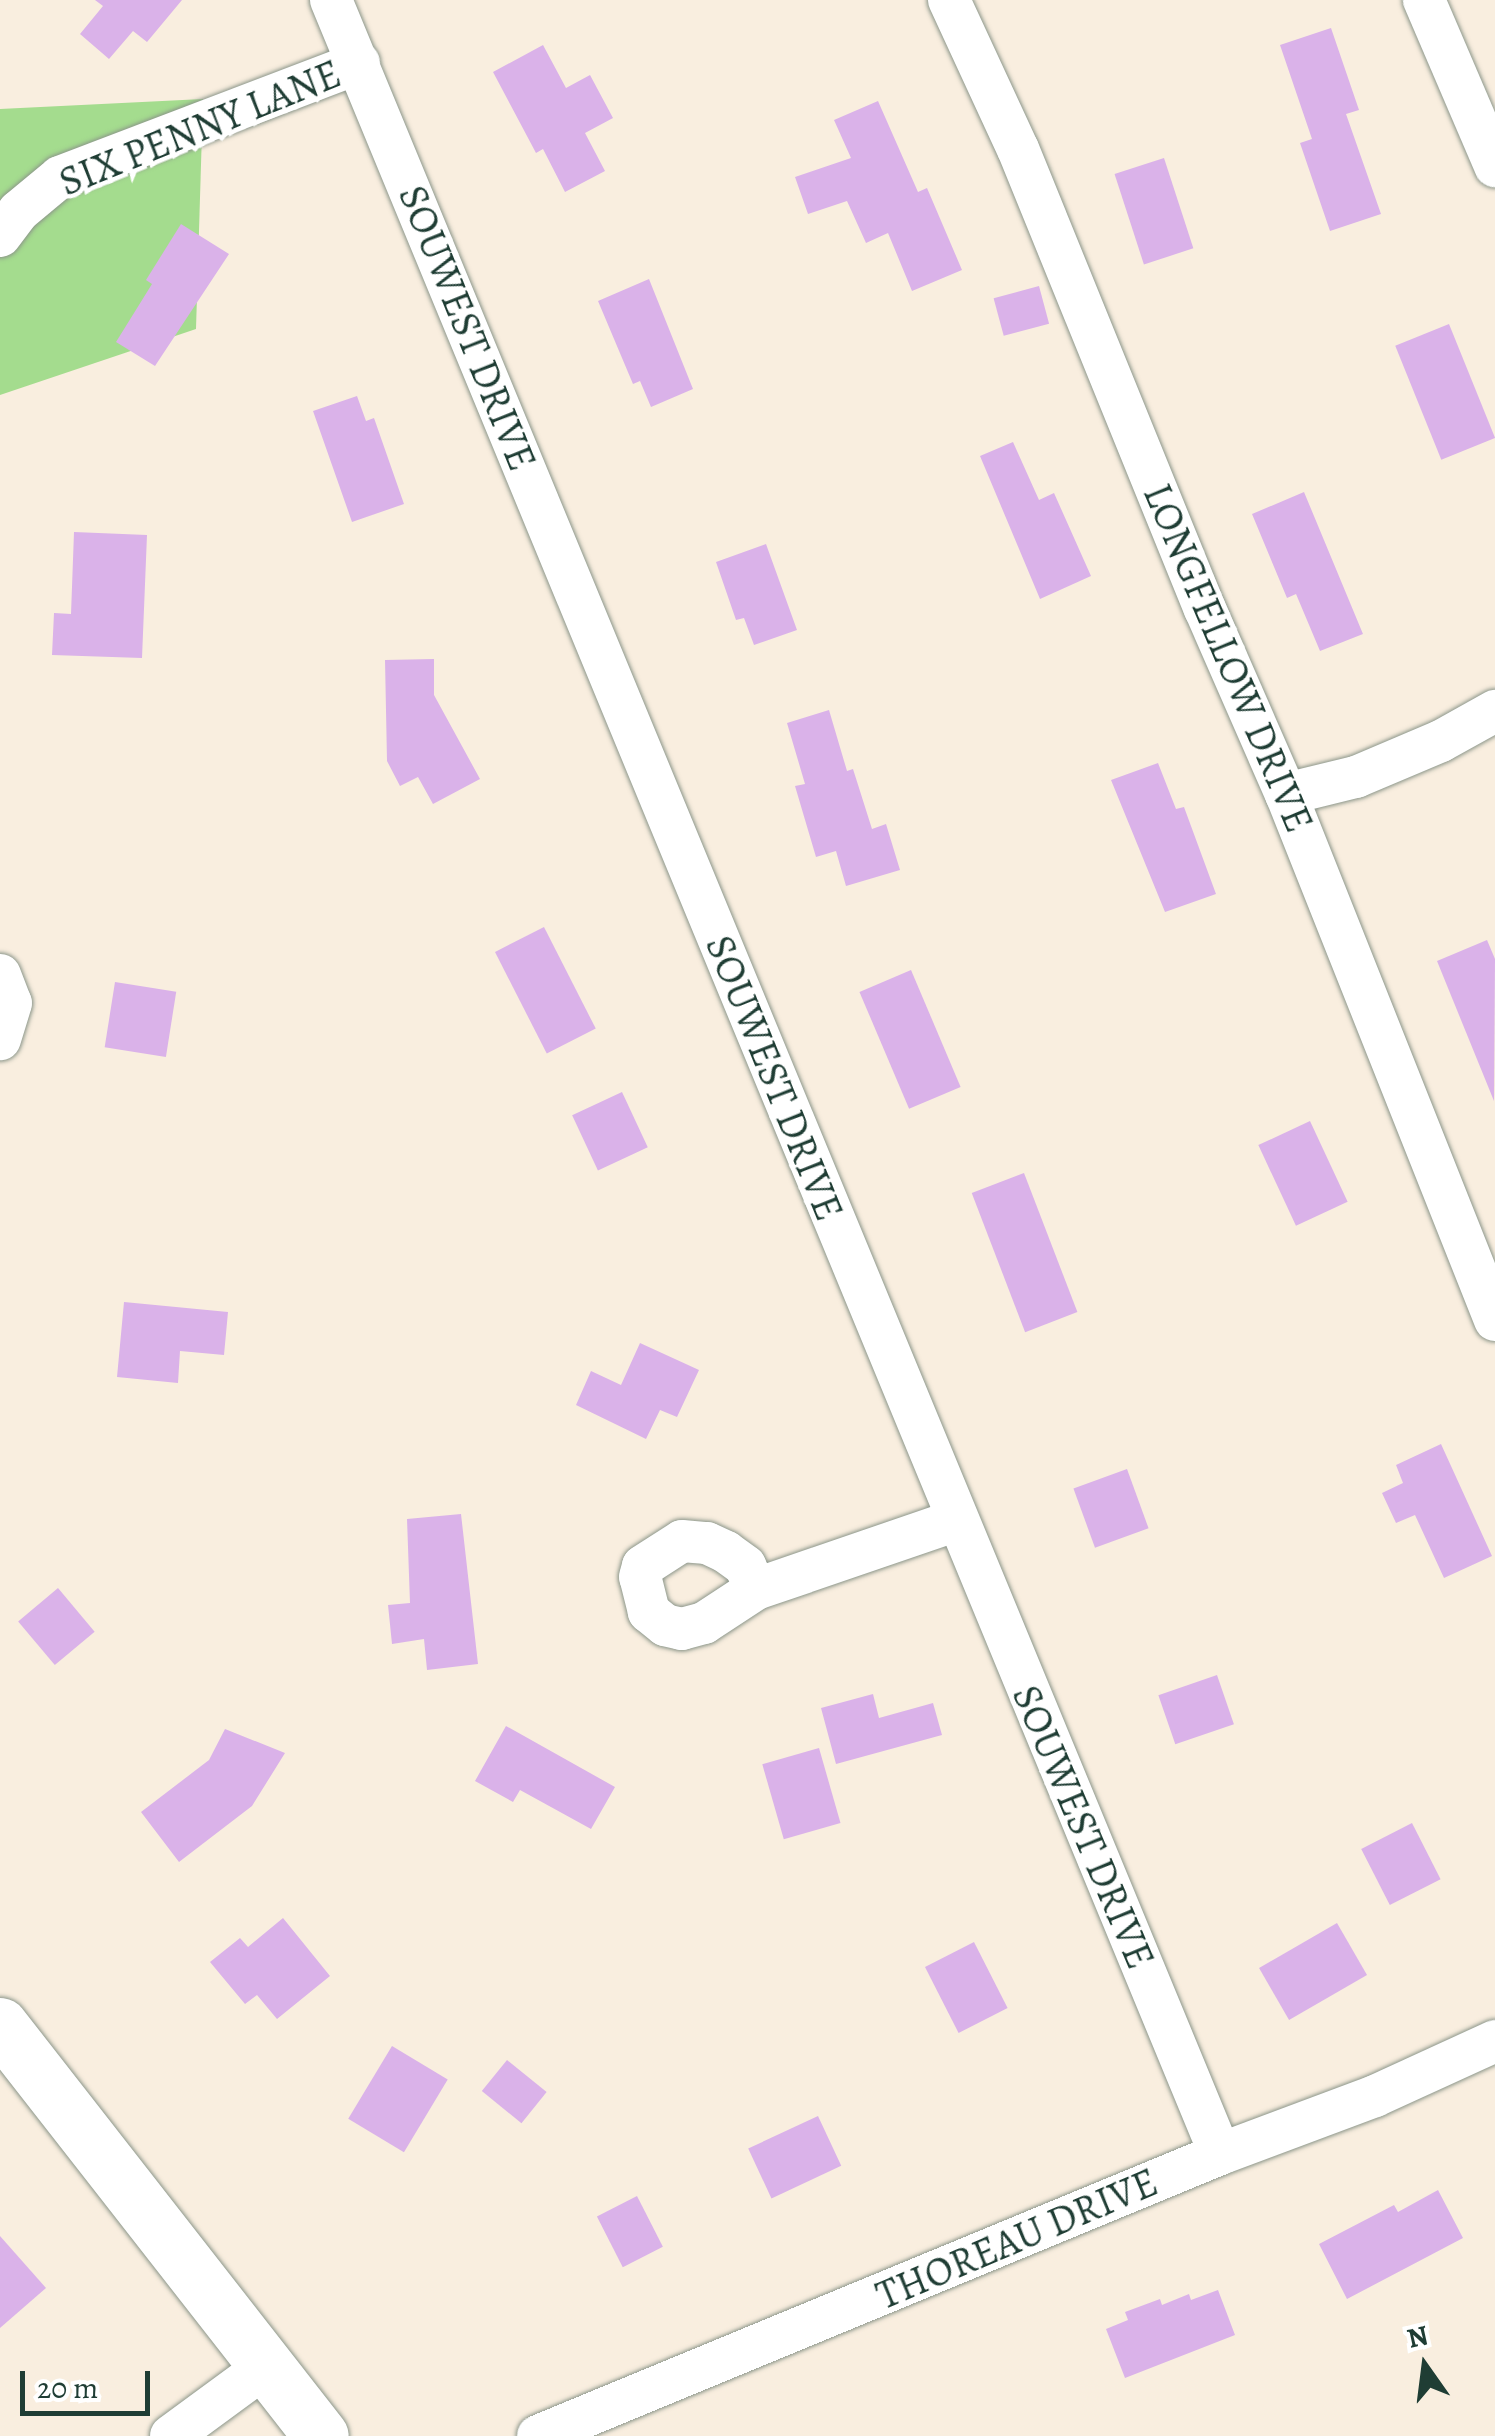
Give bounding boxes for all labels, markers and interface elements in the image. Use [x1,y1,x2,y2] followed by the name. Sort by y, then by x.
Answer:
[52,50,348,206] street label: SIX PENNY LANE
[388,179,546,477] street label: SOUWEST DRIVE
[1133,476,1323,840] street label: LONGFELLOW DRIVE
[695,929,853,1227] street label: SOUWEST DRIVE
[1002,1678,1164,1976] street label: SOUWEST DRIVE
[869,2158,1165,2320] street label: THOREAU DRIVE
[1375,2316,1475,2416] north arrow
[1403,2316,1432,2358] text: N
[25,2351,155,2413] scale bar
[37,2368,98,2408] text: 20 m

